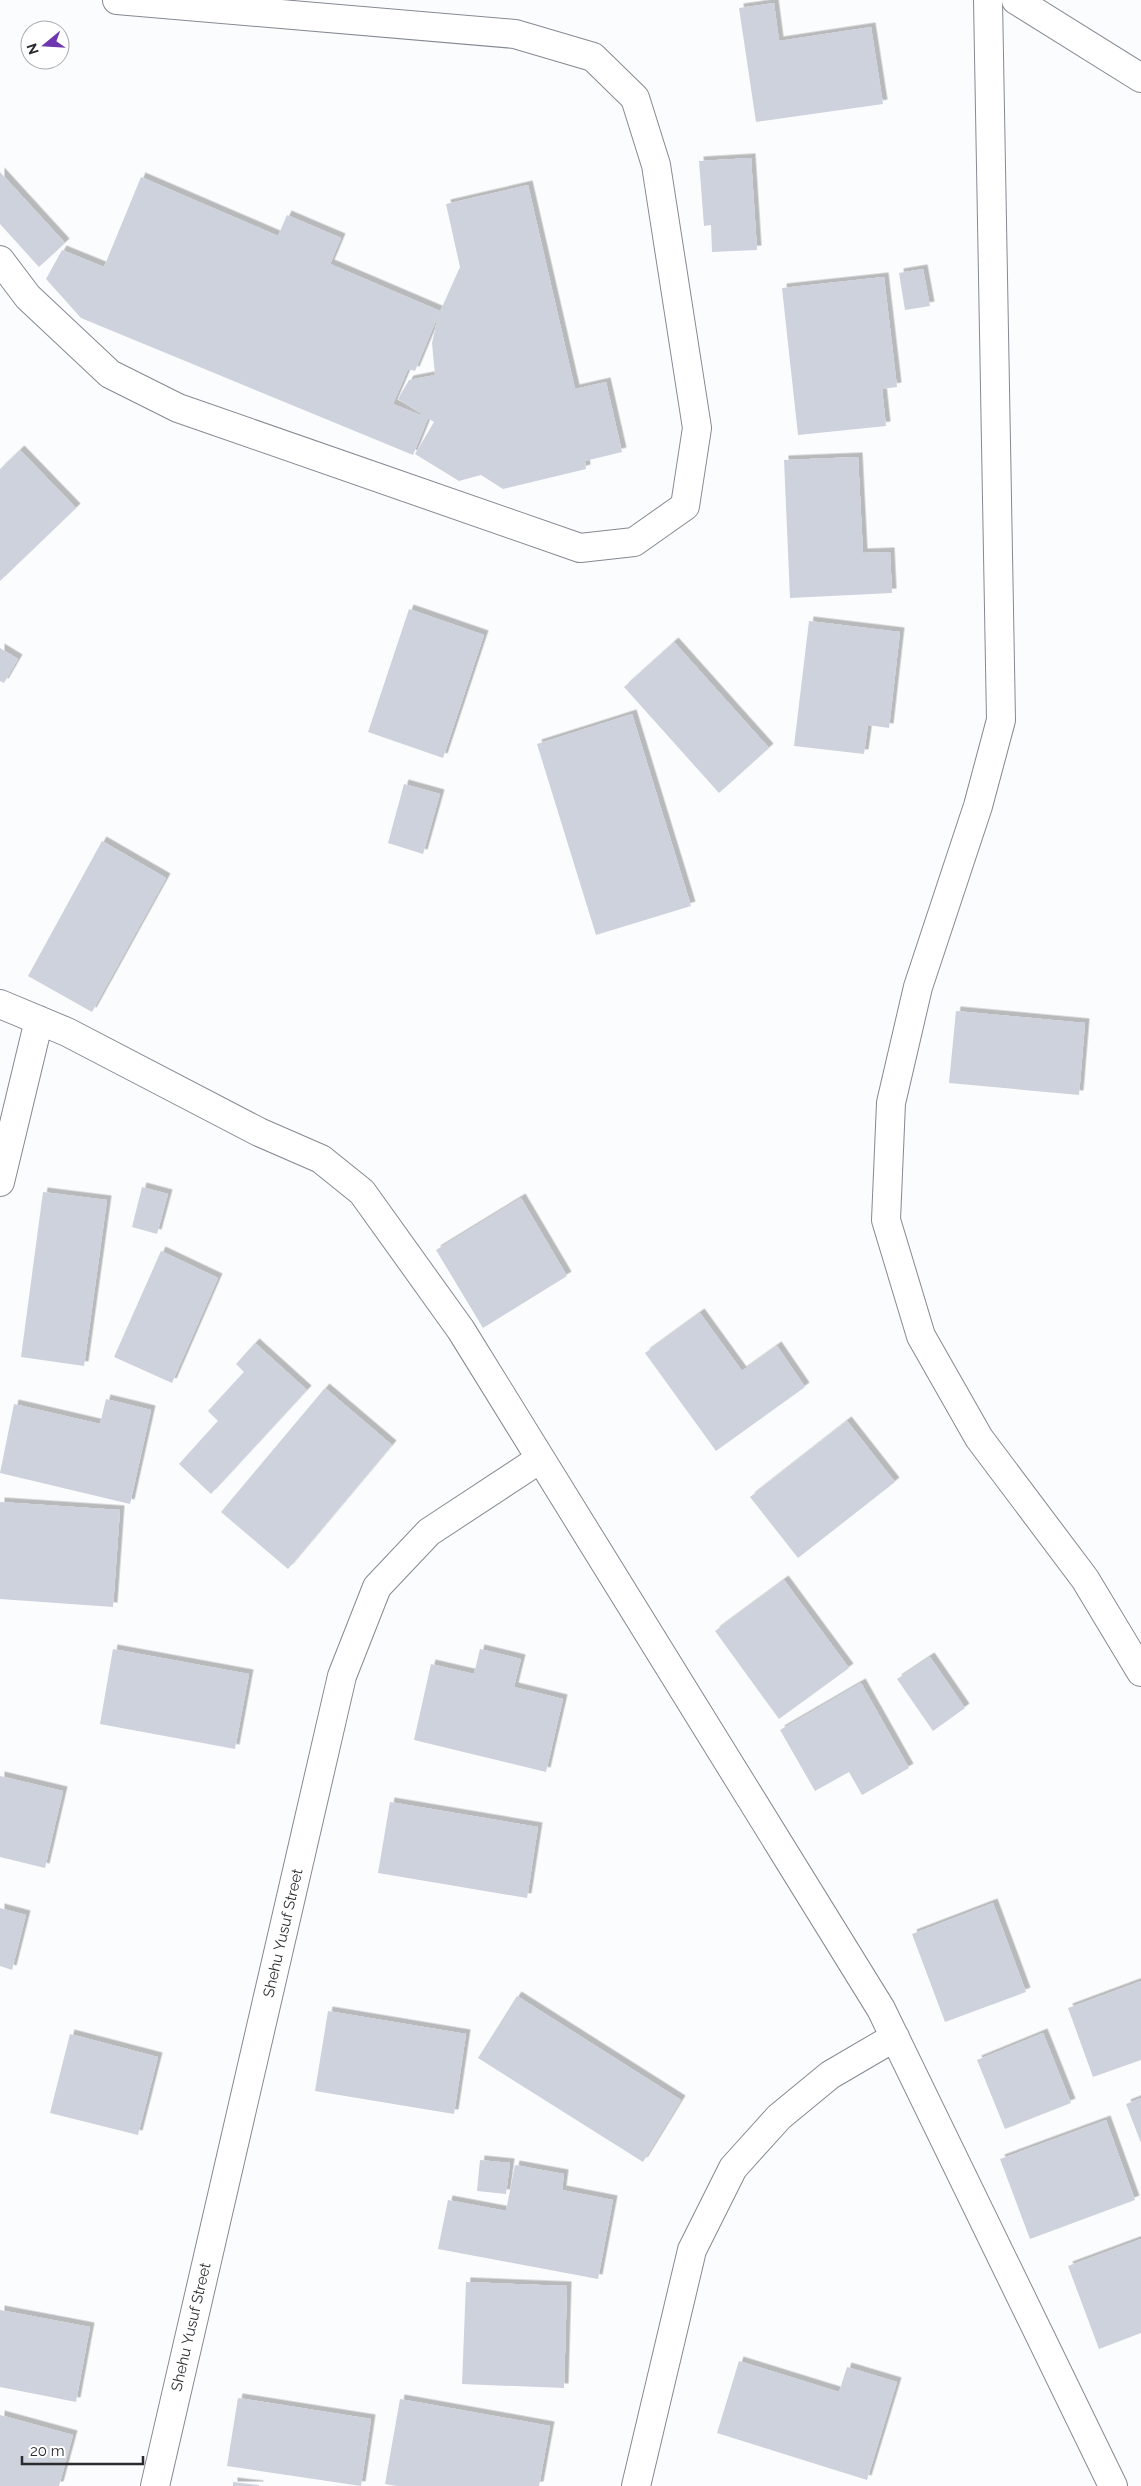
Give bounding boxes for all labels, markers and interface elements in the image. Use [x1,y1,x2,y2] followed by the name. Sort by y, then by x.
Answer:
[20,20,70,70] north arrow
[23,41,42,57] text: N
[259,1867,307,1999] street label: Shehu Yusuf Street
[167,2261,215,2393] street label: Shehu Yusuf Street
[22,2434,144,2466] scale bar
[30,2442,65,2460] text: 20 m

